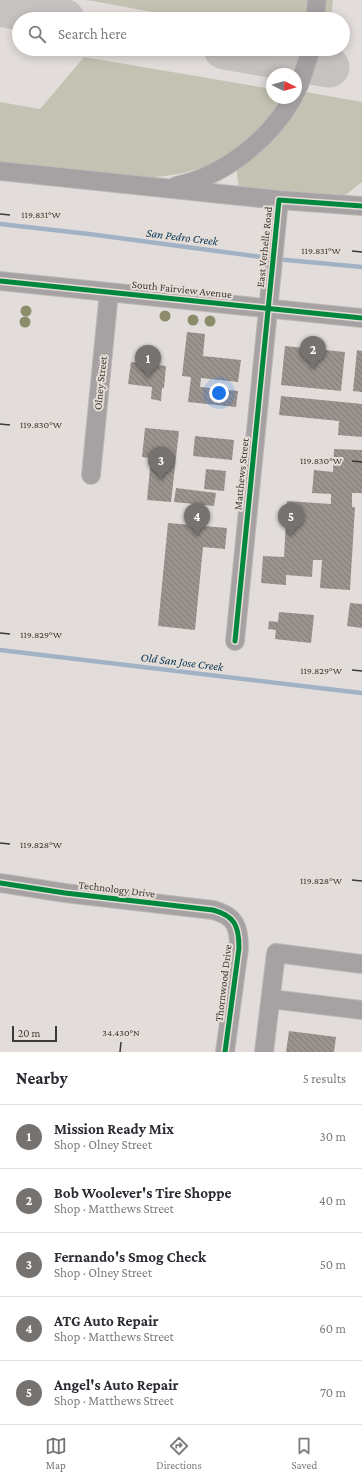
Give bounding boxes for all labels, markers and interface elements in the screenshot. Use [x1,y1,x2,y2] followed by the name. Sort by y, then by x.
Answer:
[12,12,350,56] search box
[26,23,48,45] icon: search
[58,26,127,42] text: Search here
[266,68,302,104] north arrow
[254,206,274,288] street label: East Verhelle Road
[21,209,62,220] text: 119.831°W
[145,226,219,248] water label: San Pedro Creek
[301,245,342,256] text: 119.831°W
[131,278,233,300] street label: South Fairview Avenue
[300,336,326,369] pin: 2
[135,345,161,378] pin: 1
[91,355,110,411] street label: Olney Street
[209,383,229,403] your location
[20,419,63,430] text: 119.830°W
[231,437,251,511] street label: Matthews Street
[148,447,174,480] pin: 3
[300,455,343,466] text: 119.830°W
[184,503,210,536] pin: 4
[278,503,304,536] pin: 5
[20,629,63,640] text: 119.829°W
[140,650,225,674] water label: Old San Jose Creek
[300,665,343,676] text: 119.829°W
[20,839,63,850] text: 119.828°W
[300,875,343,886] text: 119.828°W
[78,878,156,901] street label: Technology Drive
[212,943,234,1022] street label: Thornwood Drive
[12,1024,57,1043] scale bar
[18,1027,40,1039] text: 20 m
[102,1027,140,1038] text: 34.430°N
[16,1069,68,1088] text: Nearby
[303,1071,346,1086] text: 5 results
[54,1121,174,1137] text: Mission Ready Mix
[27,1129,31,1144] text: 1
[320,1129,346,1144] text: 30 m
[54,1137,152,1152] text: Shop · Olney Street
[54,1185,231,1201] text: Bob Woolever's Tire Shoppe
[26,1193,32,1208] text: 2
[319,1193,346,1208] text: 40 m
[54,1201,174,1216] text: Shop · Matthews Street
[54,1249,206,1265] text: Fernando's Smog Check
[26,1257,32,1272] text: 3
[320,1257,346,1272] text: 50 m
[54,1265,152,1280] text: Shop · Olney Street
[54,1313,159,1329] text: ATG Auto Repair
[25,1321,33,1336] text: 4
[319,1321,346,1336] text: 60 m
[54,1329,174,1344] text: Shop · Matthews Street
[54,1377,179,1393] text: Angel's Auto Repair
[26,1385,32,1400] text: 5
[320,1385,346,1400] text: 70 m
[54,1393,174,1408] text: Shop · Matthews Street
[45,1435,67,1471] tab: Map
[156,1435,202,1471] tab: Directions
[291,1435,317,1471] tab: Saved

